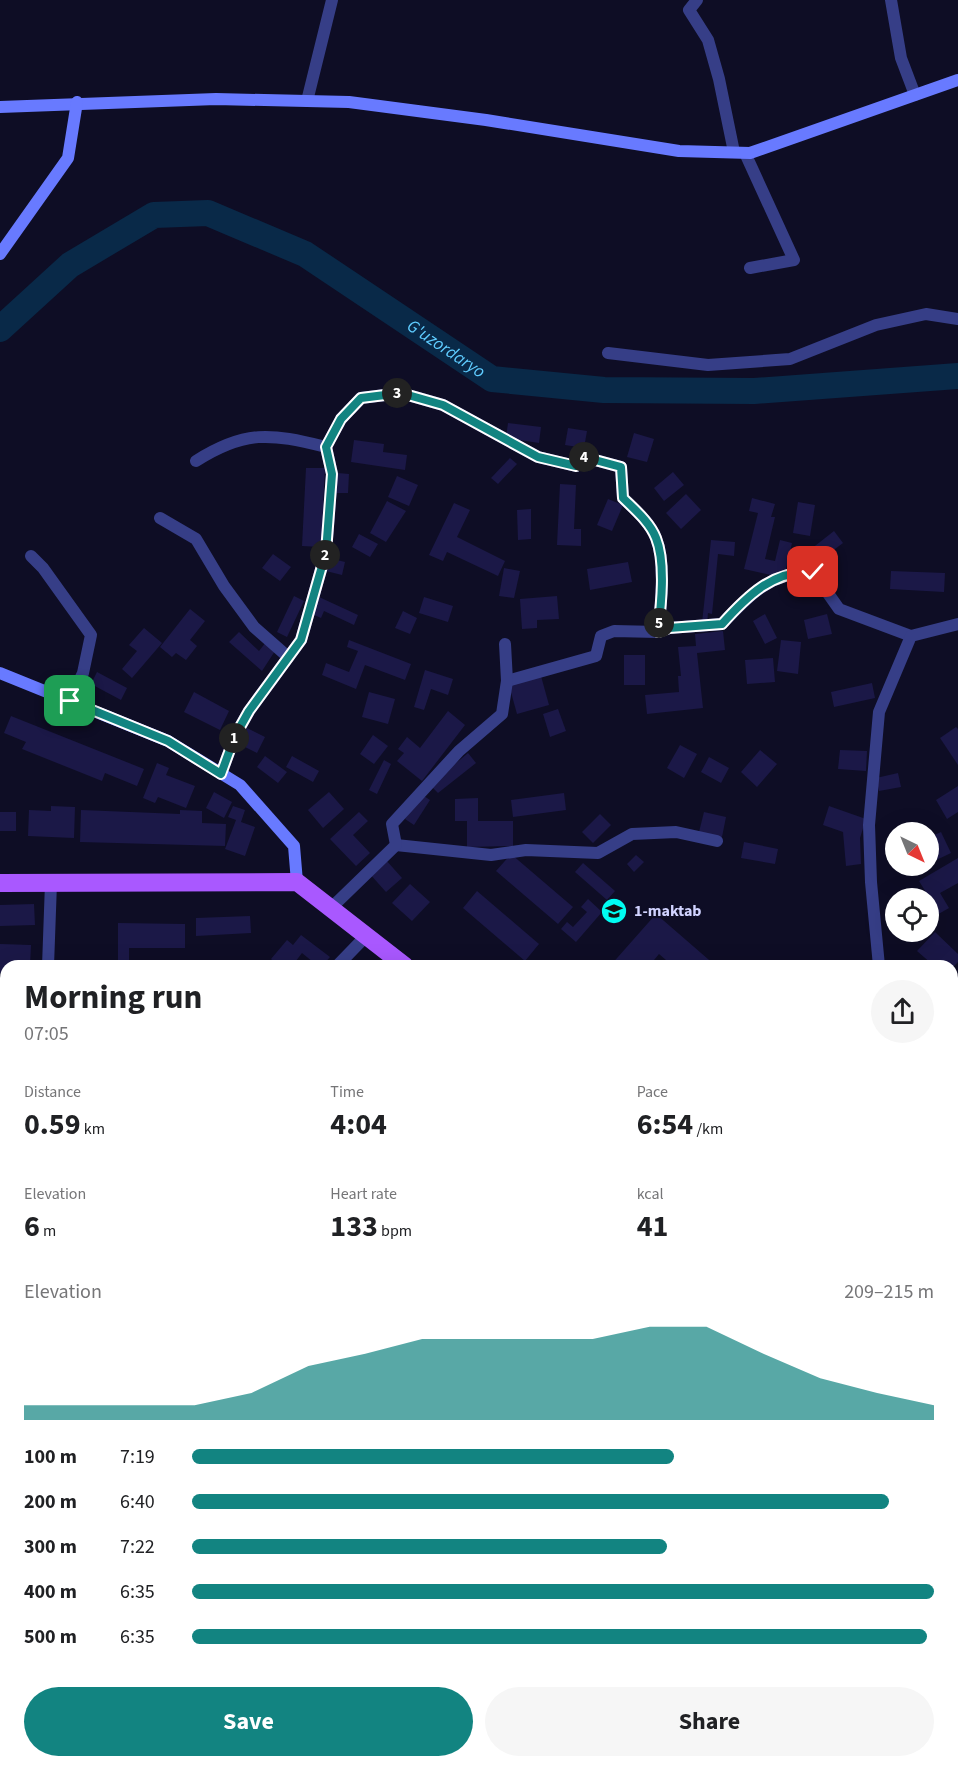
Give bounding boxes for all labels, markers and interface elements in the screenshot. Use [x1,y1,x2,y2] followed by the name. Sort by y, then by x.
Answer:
[402,313,491,384] water label: G'uzordaryo
[382,378,412,408] pin: 3
[393,382,401,404] text: 3
[569,442,599,472] pin: 4
[580,446,588,468] text: 4
[310,540,340,570] pin: 2
[321,544,329,566] text: 2
[787,546,838,597] pin
[796,555,829,588] icon: check
[644,608,674,638] pin: 5
[655,612,663,634] text: 5
[44,675,95,726] pin
[53,684,86,717] icon: arrive
[219,723,249,753] pin: 1
[230,727,238,749] text: 1
[885,822,939,876] north arrow
[885,822,939,942] map controls
[885,888,939,942] button: locate
[599,896,629,926] school or university icon: 1-maktab
[634,900,702,922] place label: 1-maktab
[24,974,202,1021] text: Morning run
[871,980,934,1043] button: share
[24,1020,69,1048] text: 07:05
[24,1081,81,1103] text: Distance
[330,1081,364,1103] text: Time
[637,1081,668,1103] text: Pace
[24,1103,81,1146] text: 0.59
[330,1103,387,1146] text: 4:04
[637,1103,693,1146] text: 6:54
[81,1118,105,1140] text: km
[693,1118,723,1140] text: /km
[24,1183,86,1205] text: Elevation
[330,1183,397,1205] text: Heart rate
[637,1183,664,1205] text: kcal
[24,1205,40,1248] text: 6
[330,1205,378,1248] text: 133
[637,1205,668,1248] text: 41
[40,1220,56,1242] text: m
[378,1220,412,1242] text: bpm
[24,1278,102,1306] text: Elevation
[844,1278,934,1306] text: 209–215 m
[24,1443,77,1471] text: 100 m
[120,1443,155,1471] text: 7:19
[24,1488,77,1516] text: 200 m
[120,1488,155,1516] text: 6:40
[24,1533,77,1561] text: 300 m
[120,1533,155,1561] text: 7:22
[24,1578,77,1606] text: 400 m
[120,1578,155,1606] text: 6:35
[24,1623,77,1651] text: 500 m
[120,1623,155,1651] text: 6:35
[24,1687,473,1756] button: Save
[485,1687,934,1756] button: Share

